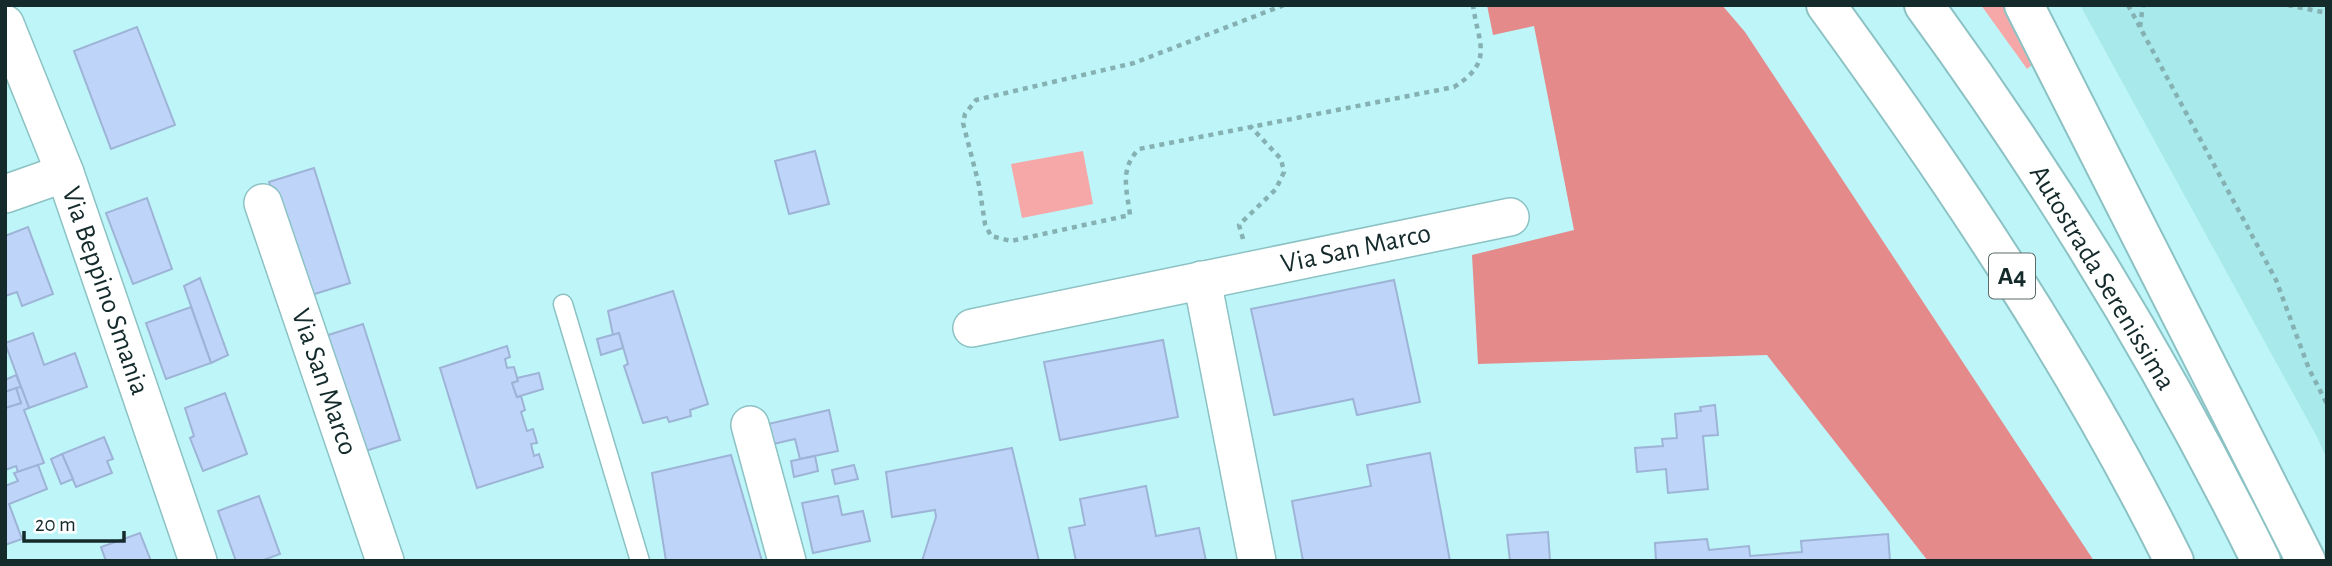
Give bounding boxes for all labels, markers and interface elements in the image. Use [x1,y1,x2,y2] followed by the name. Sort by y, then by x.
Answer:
[2024,161,2180,395] street label: Autostrada Serenissima
[56,183,154,399] street label: Via Beppino Smania
[1278,219,1434,279] street label: Via San Marco
[1989,254,2035,298] road number: A4
[286,305,362,459] street label: Via San Marco
[24,500,124,544] scale bar
[35,514,76,535] text: 20 m

